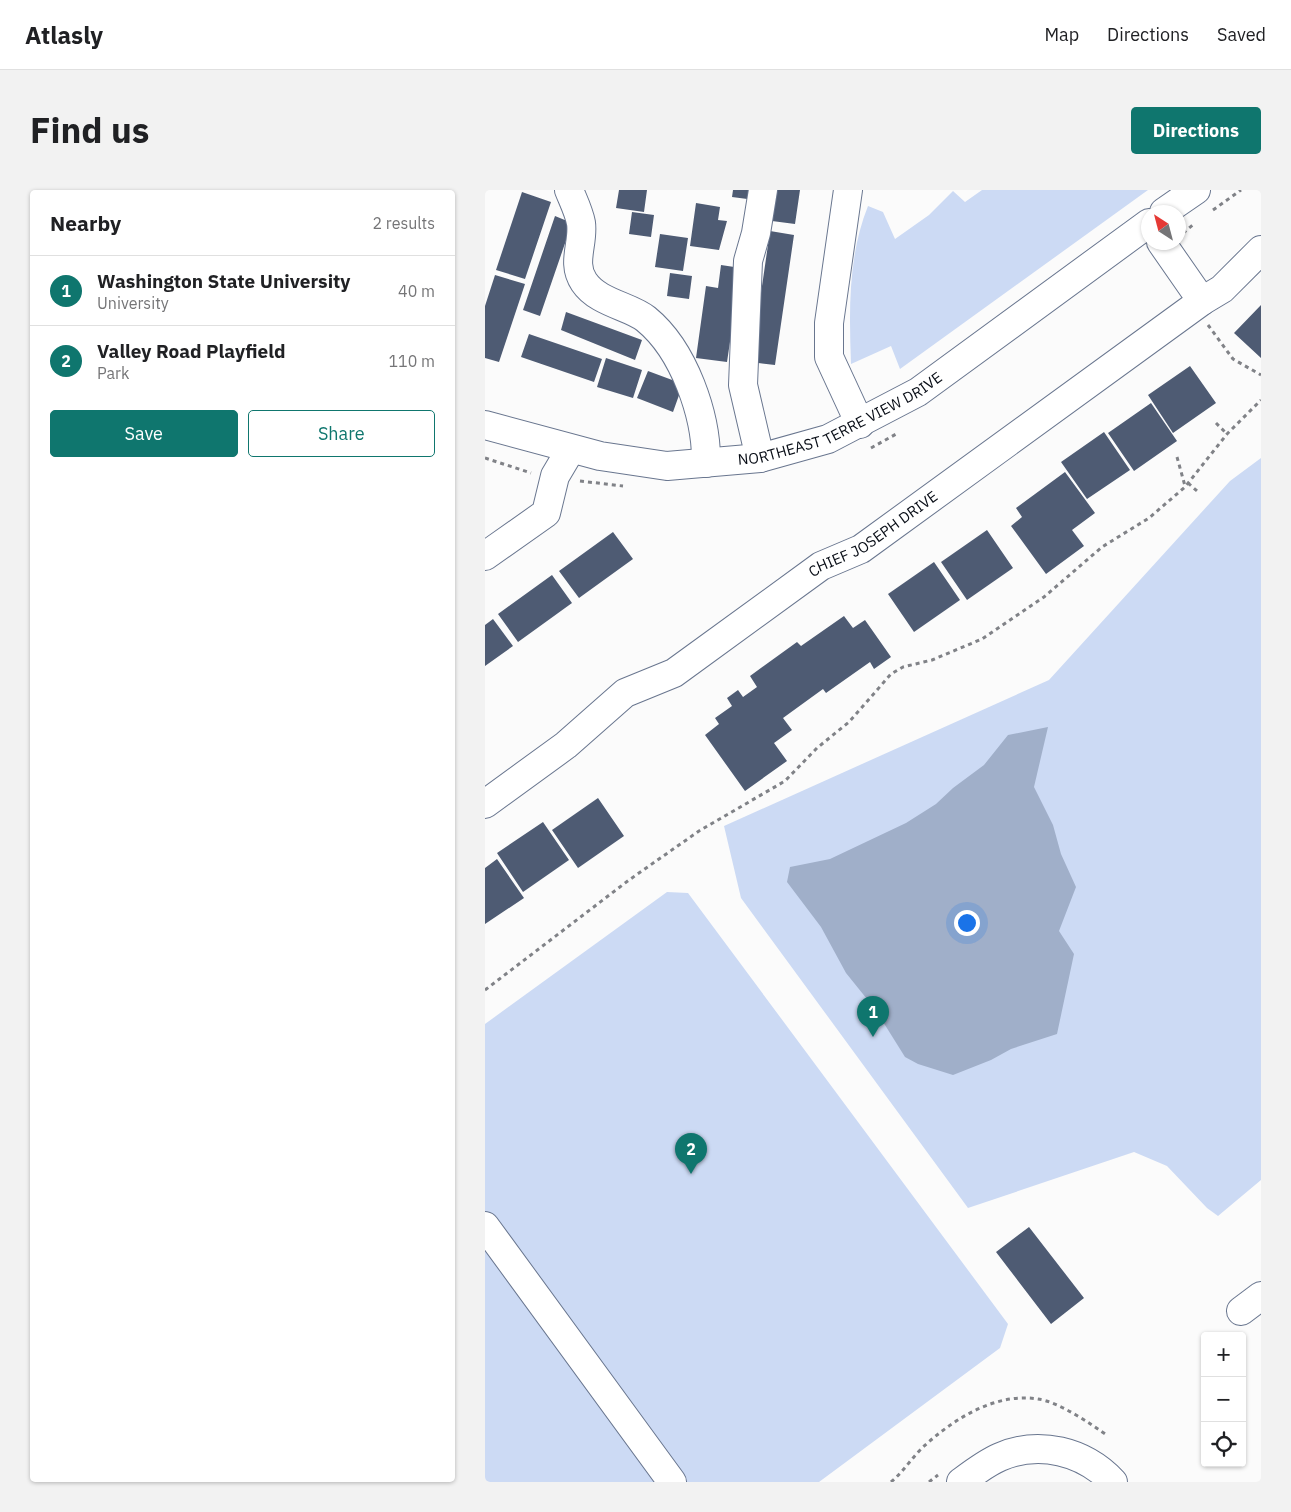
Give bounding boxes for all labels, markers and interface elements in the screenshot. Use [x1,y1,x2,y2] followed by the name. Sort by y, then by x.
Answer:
[25,19,103,51] text: Atlasly
[1044,23,1079,46] text: Map
[1107,23,1189,46] text: Directions
[1217,23,1266,46] text: Saved
[30,107,149,153] text: Find us
[1131,107,1261,154] button: Directions
[1141,205,1186,250] north arrow
[50,209,121,237] text: Nearby
[372,213,435,233] text: 2 results
[97,269,351,293] text: Washington State University
[61,281,71,301] text: 1
[398,281,435,301] text: 40 m
[97,293,169,313] text: University
[97,339,285,363] text: Valley Road Playfield
[61,351,71,371] text: 2
[388,351,435,371] text: 110 m
[97,363,129,383] text: Park
[737,368,946,469] street label: NORTHEAST TERRE VIEW DRIVE
[50,410,238,457] button: Save
[248,410,435,457] button: Share
[804,486,941,581] street label: CHIEF JOSEPH DRIVE
[954,910,980,936] your location
[857,996,889,1037] pin: 1
[675,1133,707,1174] pin: 2
[1201,1332,1246,1467] map controls
[1201,1332,1246,1377] button: +
[1201,1377,1246,1422] button: −
[1201,1422,1246,1467] button: locate

